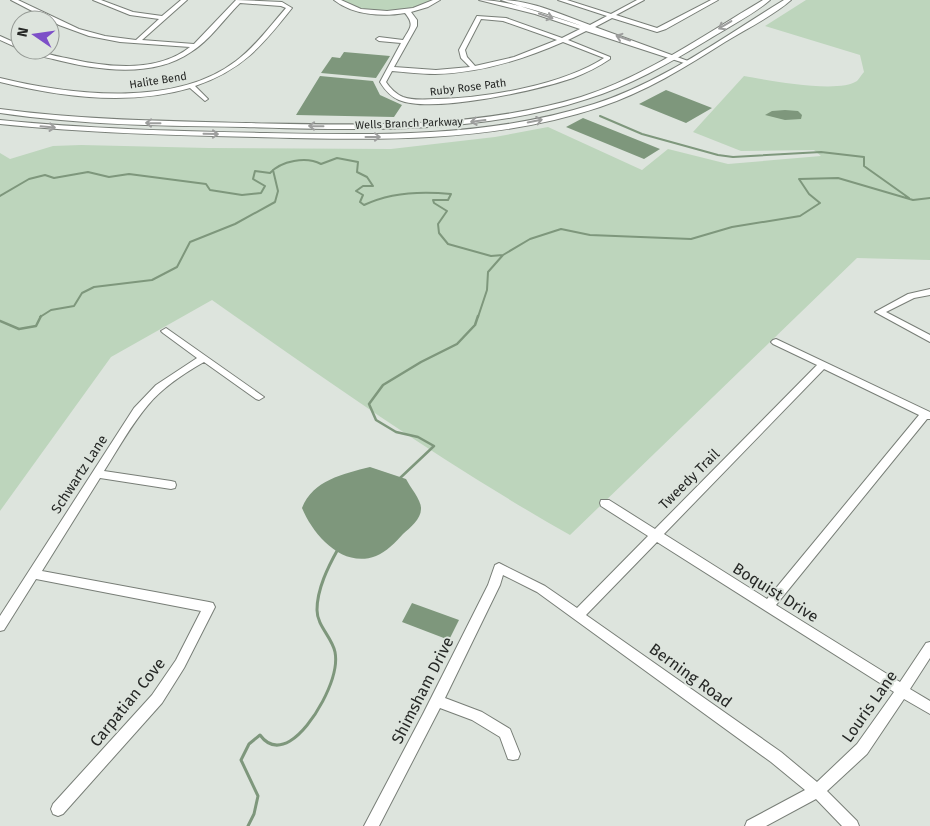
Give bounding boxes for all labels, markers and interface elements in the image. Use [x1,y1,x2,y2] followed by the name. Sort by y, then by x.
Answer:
[10,10,60,60] north arrow
[538,12,553,21] one-way arrow
[718,21,732,31] one-way arrow
[13,26,32,39] text: N
[615,33,631,42] one-way arrow
[128,70,188,91] street label: Halite Bend
[429,76,507,99] street label: Ruby Rose Path
[355,115,464,132] street label: Wells Branch Parkway
[470,116,486,126] one-way arrow
[526,116,542,126] one-way arrow
[146,118,162,128] one-way arrow
[308,121,324,131] one-way arrow
[40,123,56,132] one-way arrow
[202,129,219,139] one-way arrow
[365,132,381,142] one-way arrow
[48,432,111,517] street label: Schwartz Lane
[656,446,723,513] street label: Tweedy Trail
[729,559,822,626] street label: Boquist Drive
[387,634,458,747] street label: Shimsham Drive
[646,639,736,712] street label: Berning Road
[86,654,169,751] street label: Carpatian Cove
[838,667,901,746] street label: Louris Lane

